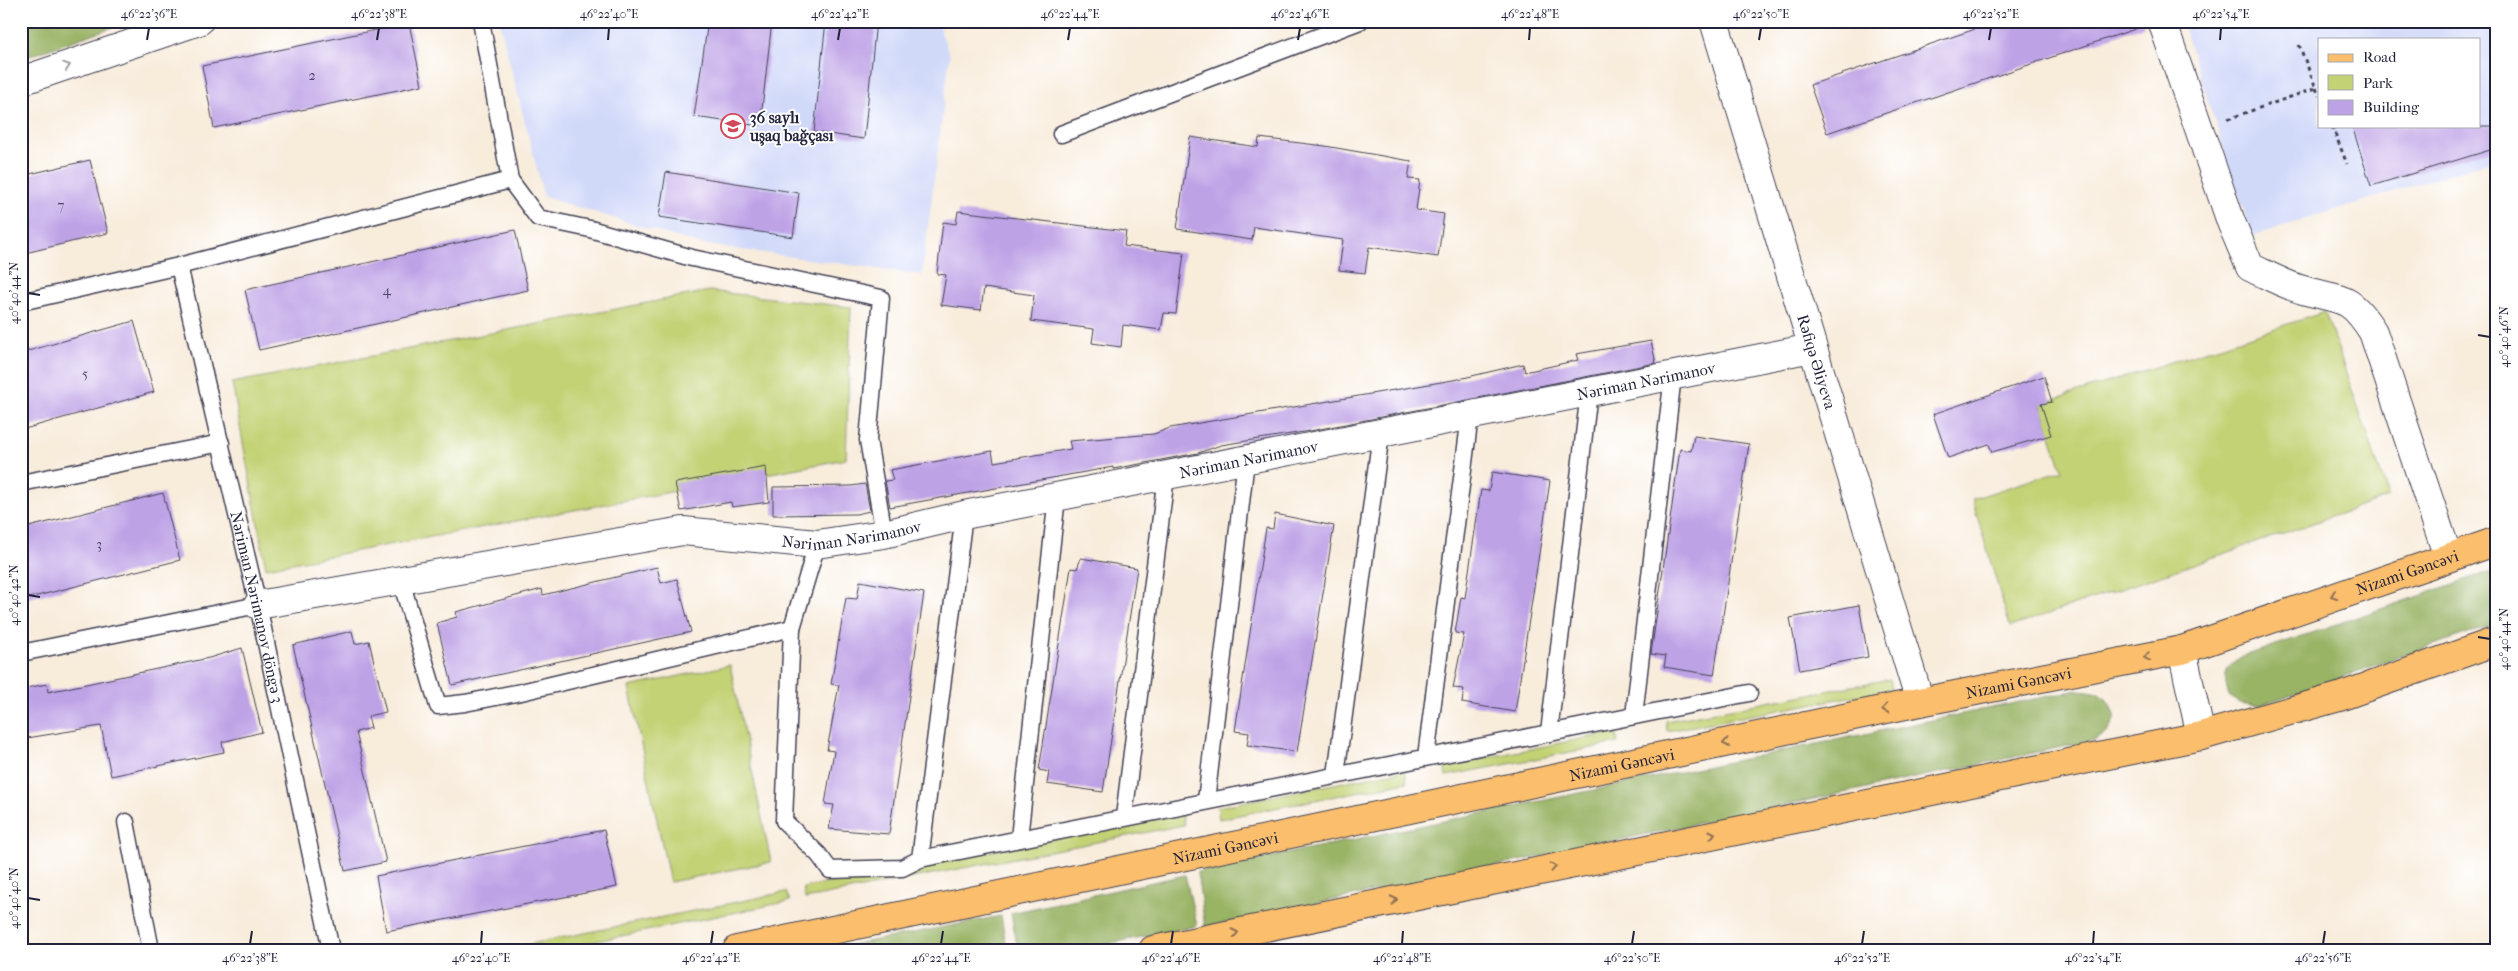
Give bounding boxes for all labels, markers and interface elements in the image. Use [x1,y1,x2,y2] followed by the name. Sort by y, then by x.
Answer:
[121,7,177,21] text: 46°22'36"E
[351,7,407,21] text: 46°22'38"E
[580,7,638,21] text: 46°22'40"E
[811,7,869,21] text: 46°22'42"E
[1040,7,1100,21] text: 46°22'44"E
[1271,7,1329,21] text: 46°22'46"E
[1501,7,1559,21] text: 46°22'48"E
[1733,7,1789,21] text: 46°22'50"E
[1963,7,2019,21] text: 46°22'52"E
[2192,7,2250,21] text: 46°22'54"E
[2318,38,2480,128] legend
[2363,48,2397,66] text: Road
[63,62,71,72] one-way arrow
[308,67,316,84] house number: 2
[2363,74,2393,92] text: Park
[2363,98,2420,116] text: Building
[749,108,834,146] place label: 36 saylı uşaq bağçası
[720,113,746,139] school or university icon: 36 saylı uşaq bağçası
[58,197,65,214] house number: 7
[7,262,21,324] text: 40°40'44"N
[383,282,392,299] house number: 4
[2497,306,2511,368] text: 40°40'46"N
[1794,312,1841,412] street label: Rəfiqə Əliyeva
[1575,358,1718,404] street label: Nəriman Nərimanov
[82,365,88,382] house number: 5
[1178,436,1320,482] street label: Nəriman Nərimanov
[227,509,288,705] street label: Nəriman Nərimanov döngə 3
[781,516,924,554] street label: Nəriman Nərimanov
[96,536,102,553] house number: 3
[2353,546,2461,599] street label: Nizami Gəncəvi
[7,564,21,626] text: 40°40'42"N
[2331,590,2339,600] one-way arrow
[2497,608,2511,670] text: 40°40'44"N
[2143,651,2152,662] one-way arrow
[1964,663,2073,702] street label: Nizami Gəncəvi
[1880,704,1889,714] one-way arrow
[1721,737,1730,747] one-way arrow
[1567,744,1676,785] street label: Nizami Gəncəvi
[1171,827,1280,868] street label: Nizami Gəncəvi
[1708,830,1717,840] one-way arrow
[1549,862,1558,873] one-way arrow
[7,867,21,929] text: 40°40'40"N
[1390,895,1398,906] one-way arrow
[1230,928,1239,939] one-way arrow
[222,951,278,965] text: 46°22'38"E
[452,951,510,965] text: 46°22'40"E
[682,951,740,965] text: 46°22'42"E
[911,951,971,965] text: 46°22'44"E
[1142,951,1200,965] text: 46°22'46"E
[1373,951,1431,965] text: 46°22'48"E
[1604,951,1660,965] text: 46°22'50"E
[1834,951,1890,965] text: 46°22'52"E
[2064,951,2122,965] text: 46°22'54"E
[2295,951,2351,965] text: 46°22'56"E

